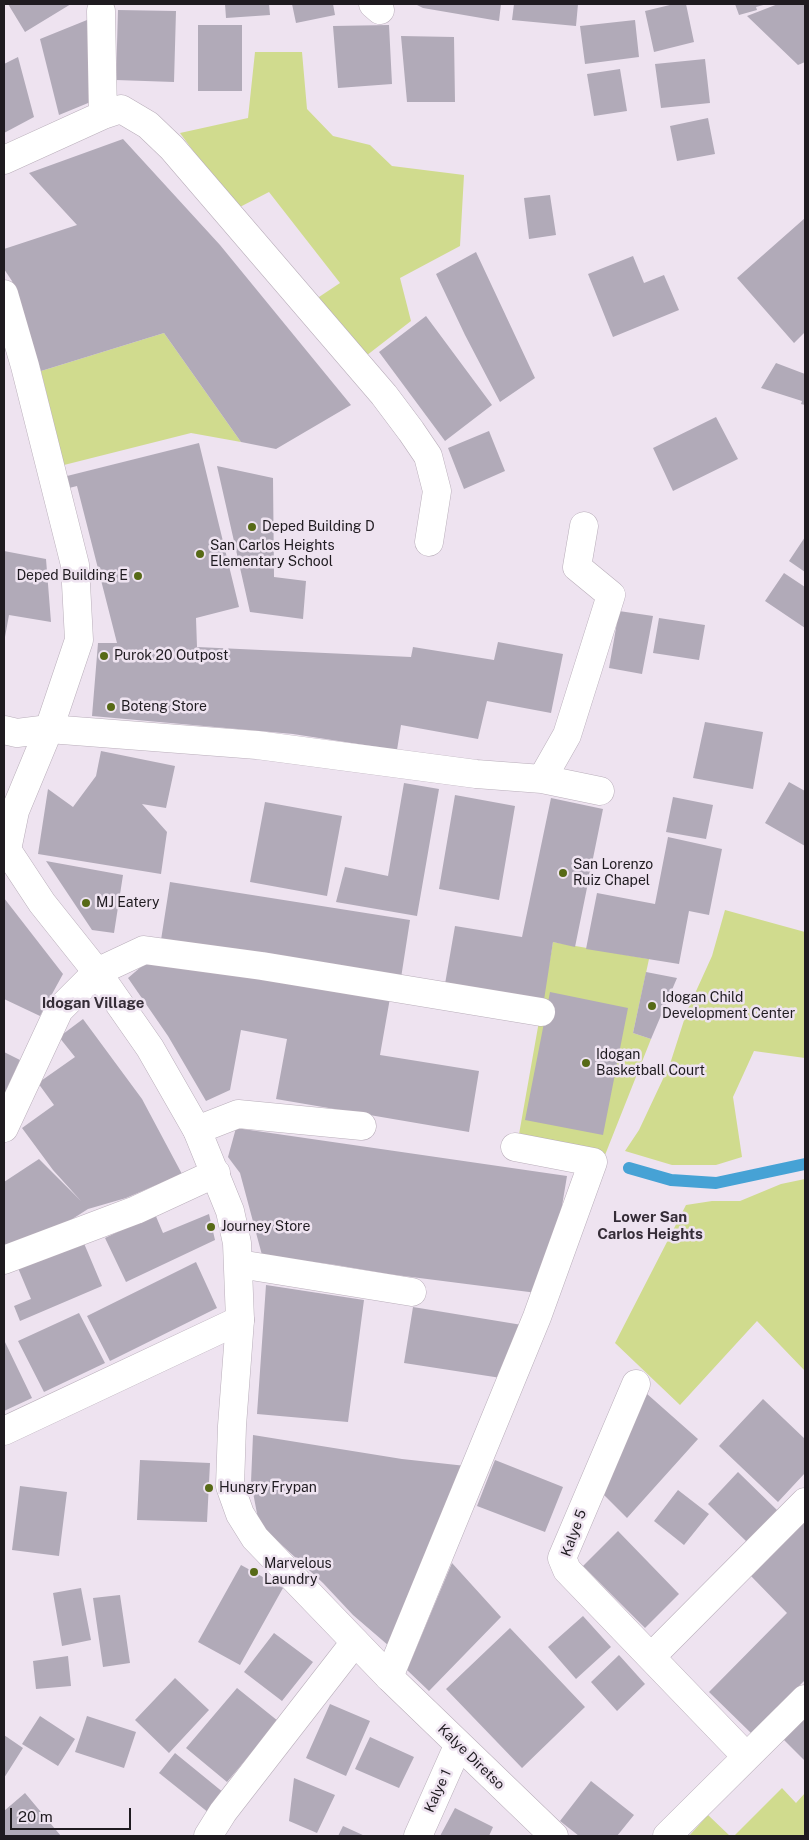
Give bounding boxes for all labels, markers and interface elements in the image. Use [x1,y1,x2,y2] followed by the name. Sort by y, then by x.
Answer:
[262,519,375,535] place label: Deped Building D
[246,521,258,533] marker: Deped Building D
[210,538,335,570] place label: San Carlos Heights Elementary School
[194,548,206,560] marker: San Carlos Heights Elementary School
[16,568,128,584] place label: Deped Building E
[132,570,144,582] marker: Deped Building E
[114,648,228,664] place label: Purok 20 Outpost
[98,650,110,662] marker: Purok 20 Outpost
[121,699,207,715] place label: Boteng Store
[105,701,117,713] marker: Boteng Store
[573,857,653,890] place label: San Lorenzo Ruiz Chapel
[557,867,569,879] marker: San Lorenzo Ruiz Chapel
[96,895,160,911] place label: MJ Eatery
[80,897,92,909] marker: MJ Eatery
[662,990,795,1022] place label: Idogan Child Development Center
[42,994,144,1012] district label: Idogan Village
[646,1000,658,1012] marker: Idogan Child Development Center
[596,1047,705,1080] place label: Idogan Basketball Court
[580,1057,592,1069] marker: Idogan Basketball Court
[597,1208,703,1243] district label: Lower San Carlos Heights
[221,1219,310,1235] place label: Journey Store
[205,1221,217,1233] marker: Journey Store
[219,1480,317,1496] place label: Hungry Frypan
[203,1482,215,1494] marker: Hungry Frypan
[558,1507,590,1559] street label: Kalye 5
[264,1556,332,1588] place label: Marvelous Laundry
[248,1566,260,1578] marker: Marvelous Laundry
[434,1721,508,1793] street label: Kalye Diretso
[421,1767,455,1815] street label: Kalye 1
[12,1798,134,1830] scale bar
[18,1808,53,1825] text: 20 m

